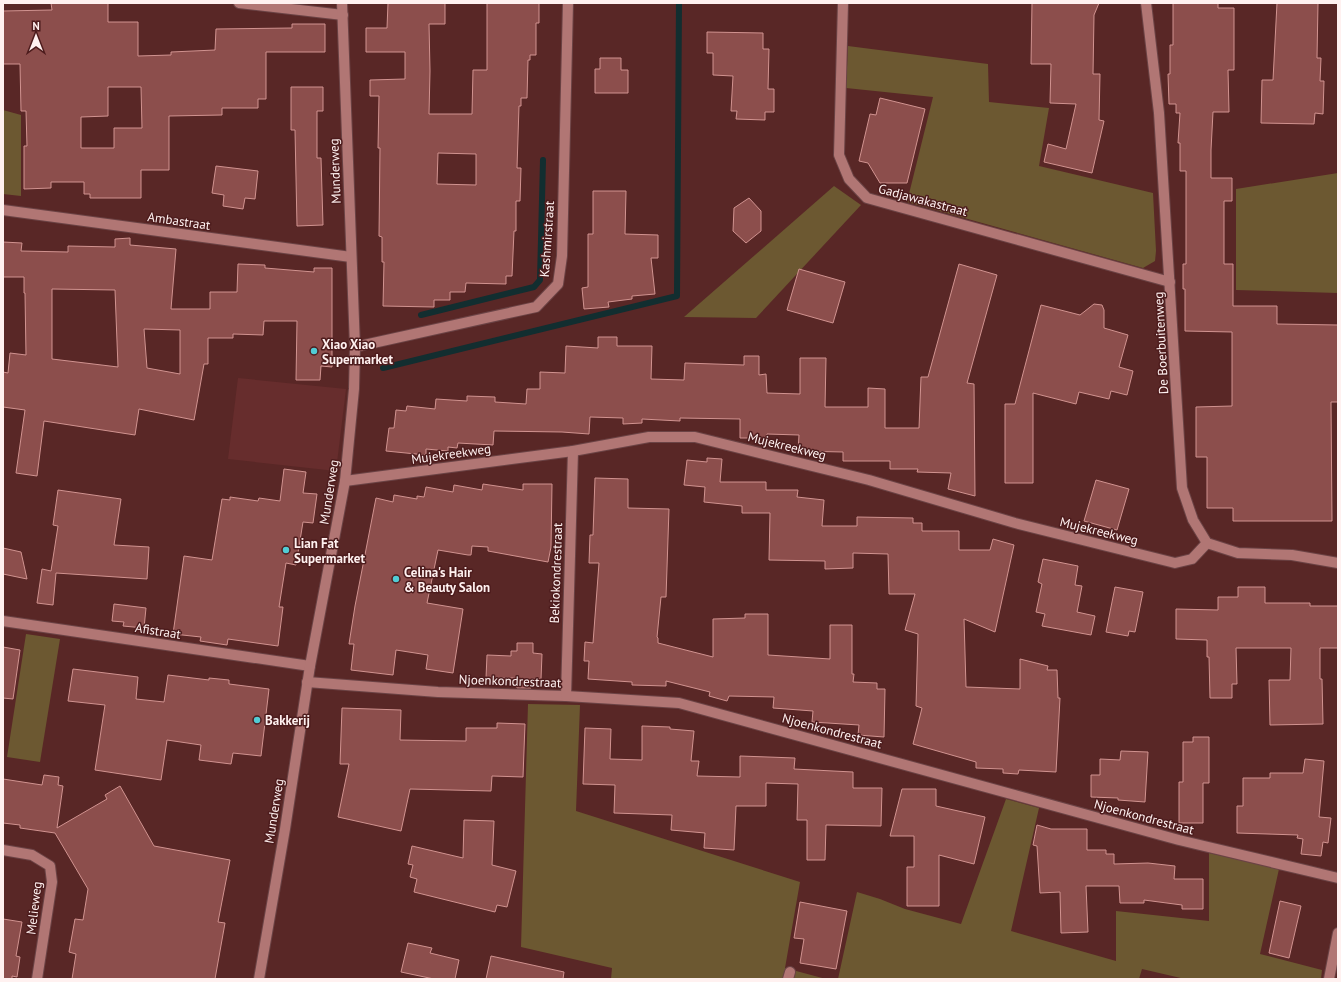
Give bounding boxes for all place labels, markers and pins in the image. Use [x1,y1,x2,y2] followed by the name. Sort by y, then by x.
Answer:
[322,336,393,368] place label: Xiao Xiao Supermarket
[309,346,319,356] marker: Xiao Xiao Supermarket
[294,535,365,567] place label: Lian Fat Supermarket
[281,545,291,555] marker: Lian Fat Supermarket
[404,564,490,596] place label: Celina's Hair & Beauty Salon
[391,574,401,584] marker: Celina's Hair & Beauty Salon
[265,712,310,729] place label: Bakkerij
[252,715,262,725] marker: Bakkerij

